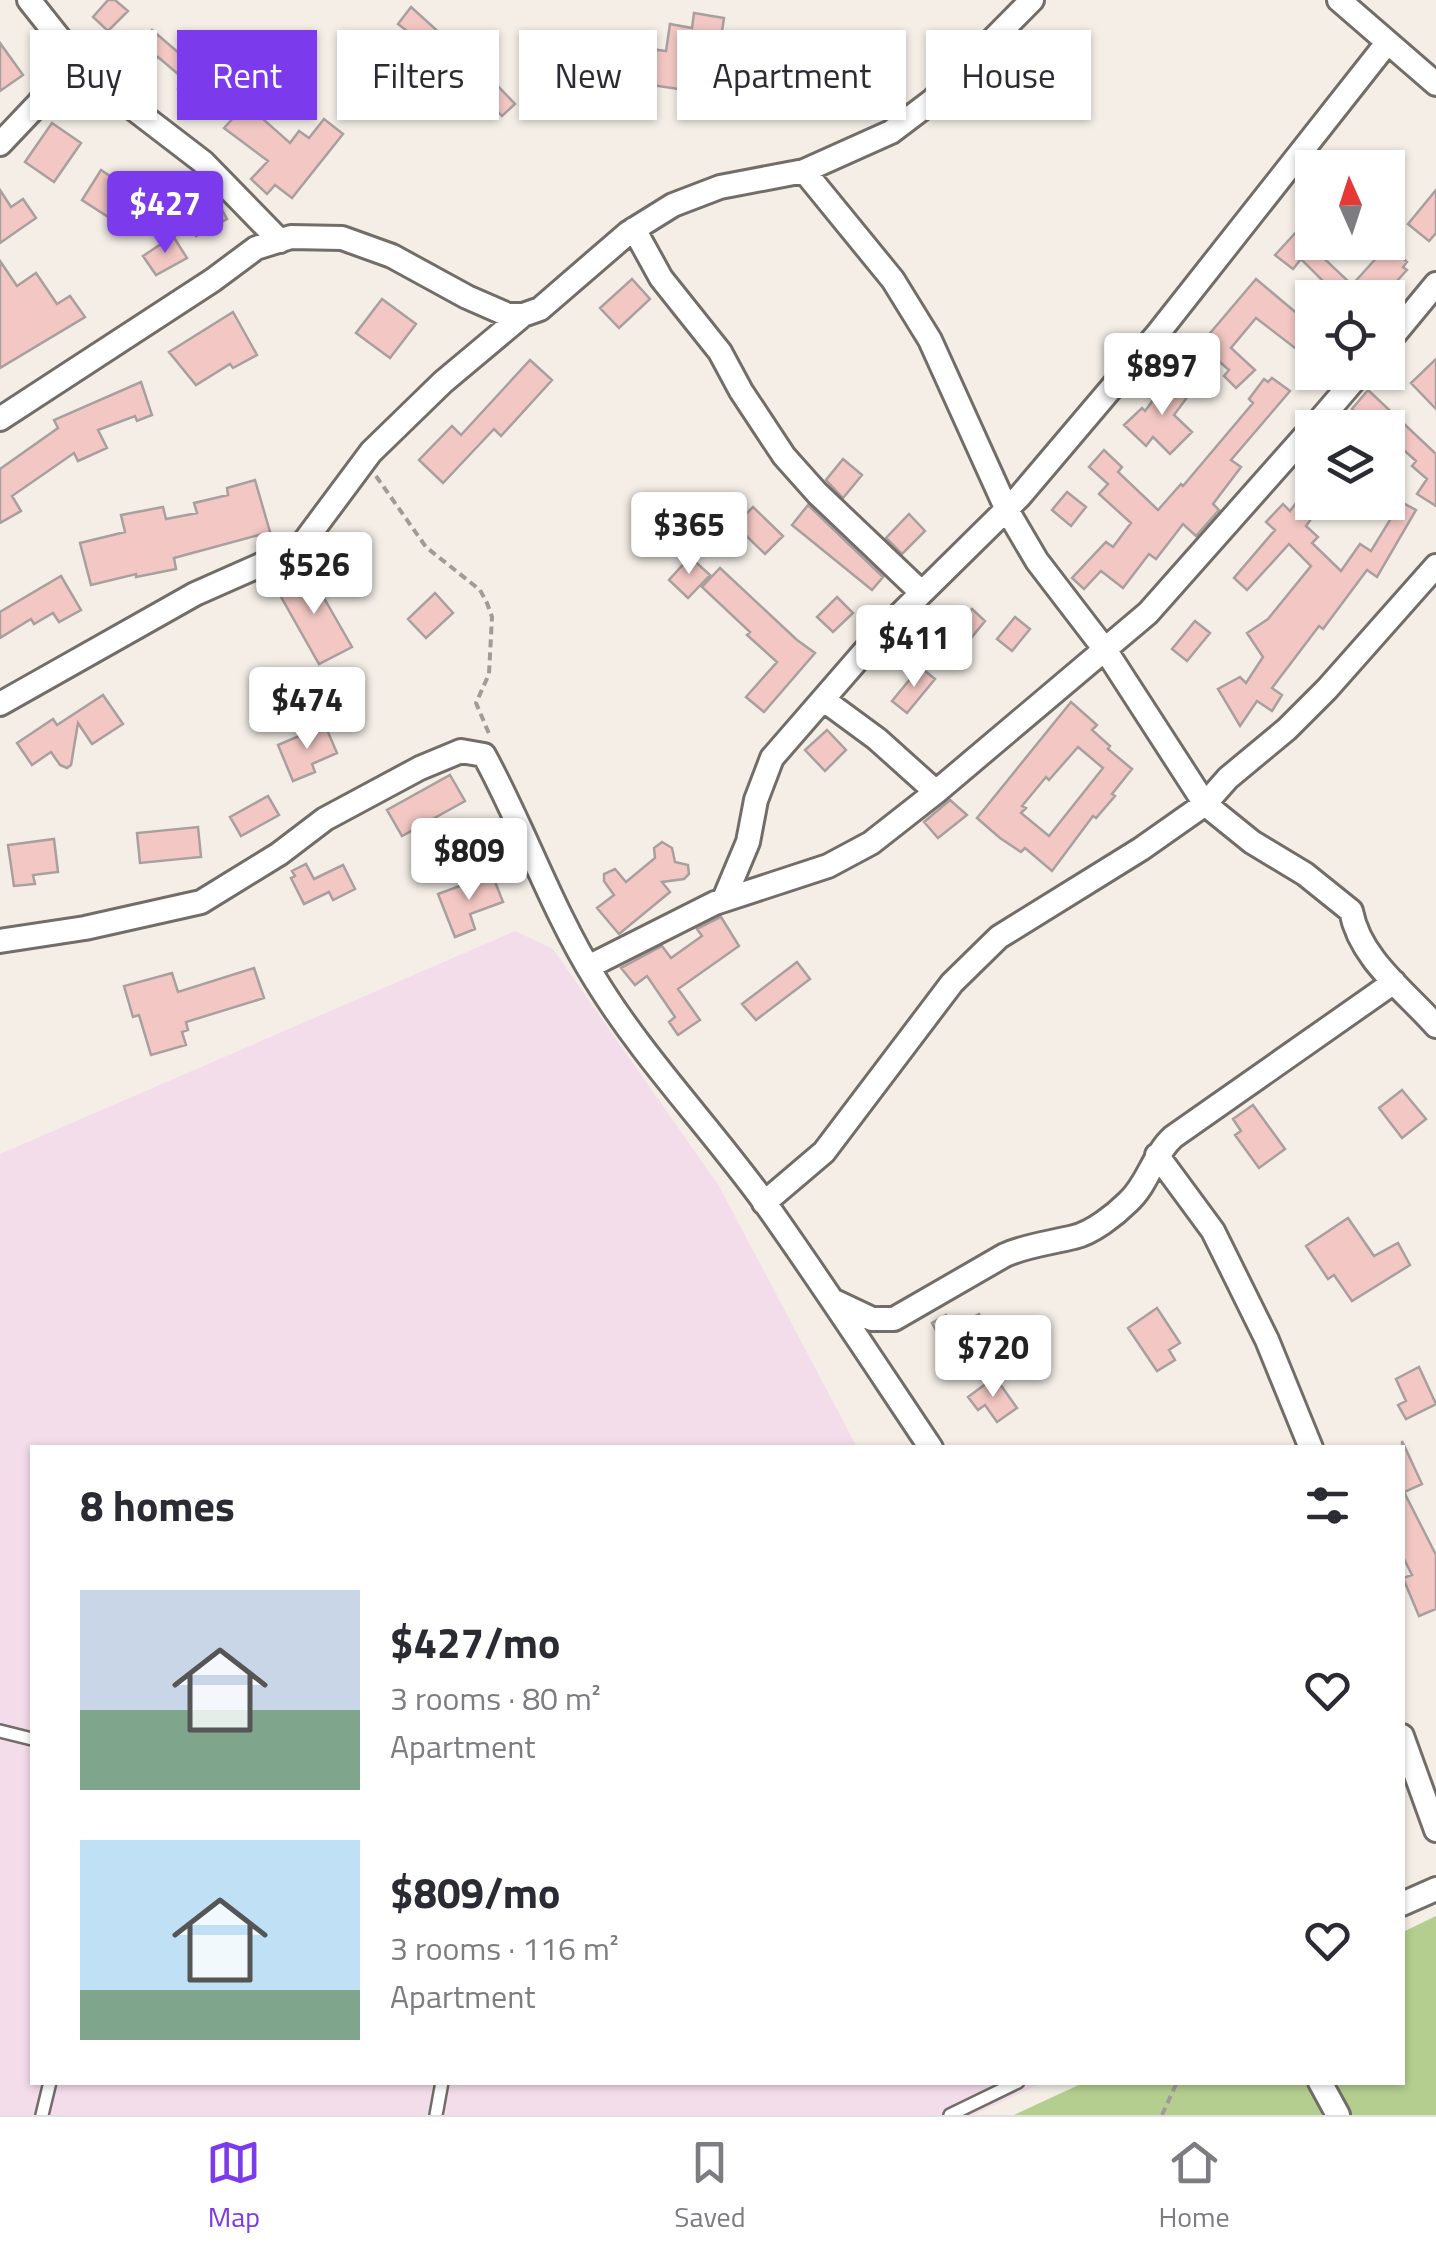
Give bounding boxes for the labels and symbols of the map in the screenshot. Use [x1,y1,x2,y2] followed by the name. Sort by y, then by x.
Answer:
[1295,150,1405,260] north arrow
[106,171,224,256] pin: $427
[1103,333,1221,418] pin: $897
[630,492,748,577] pin: $365
[255,532,373,617] pin: $526
[855,605,973,690] pin: $411
[248,667,366,752] pin: $474
[410,818,528,903] pin: $809
[934,1315,1052,1400] pin: $720

